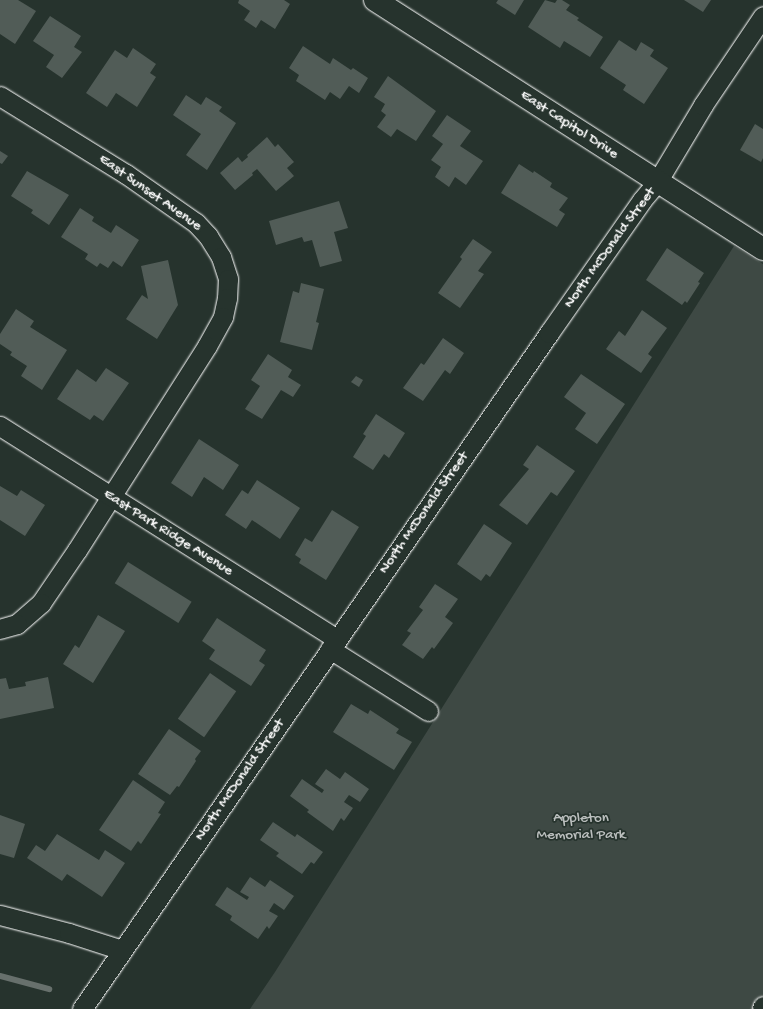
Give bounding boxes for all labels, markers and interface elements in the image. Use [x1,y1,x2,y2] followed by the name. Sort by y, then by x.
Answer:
[517,87,621,163] street label: East Capitol Drive
[95,151,205,235] street label: East Sunset Avenue
[560,184,660,312] street label: North McDonald Street
[375,449,473,577] street label: North McDonald Street
[100,486,236,580] street label: East Park Ridge Avenue
[191,716,289,844] street label: North McDonald Street
[537,809,625,844] park label: Appleton Memorial Park

